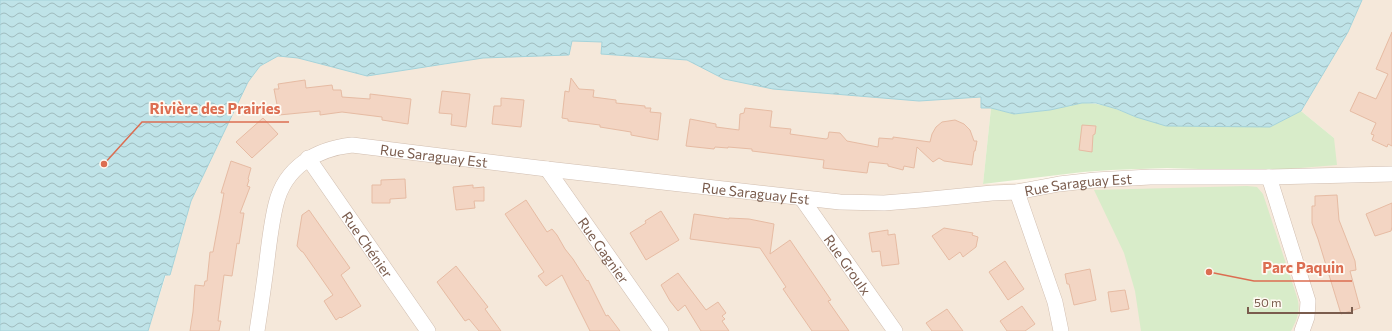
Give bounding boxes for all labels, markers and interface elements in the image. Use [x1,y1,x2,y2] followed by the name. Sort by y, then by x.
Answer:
[142,95,289,122] callout: Rivière des Prairies
[149,99,281,117] text: Rivière des Prairies
[379,140,489,170] street label: Rue Saraguay Est
[1023,169,1133,199] street label: Rue Saraguay Est
[701,178,811,207] street label: Rue Saraguay Est
[339,208,397,281] street label: Rue Chénier
[575,214,633,287] street label: Rue Gagnier
[821,231,876,298] street label: Rue Groulx
[1254,254,1352,281] callout: Parc Paquin
[1262,258,1344,276] text: Parc Paquin
[1248,289,1352,315] scale bar
[1254,295,1282,309] text: 50 m

